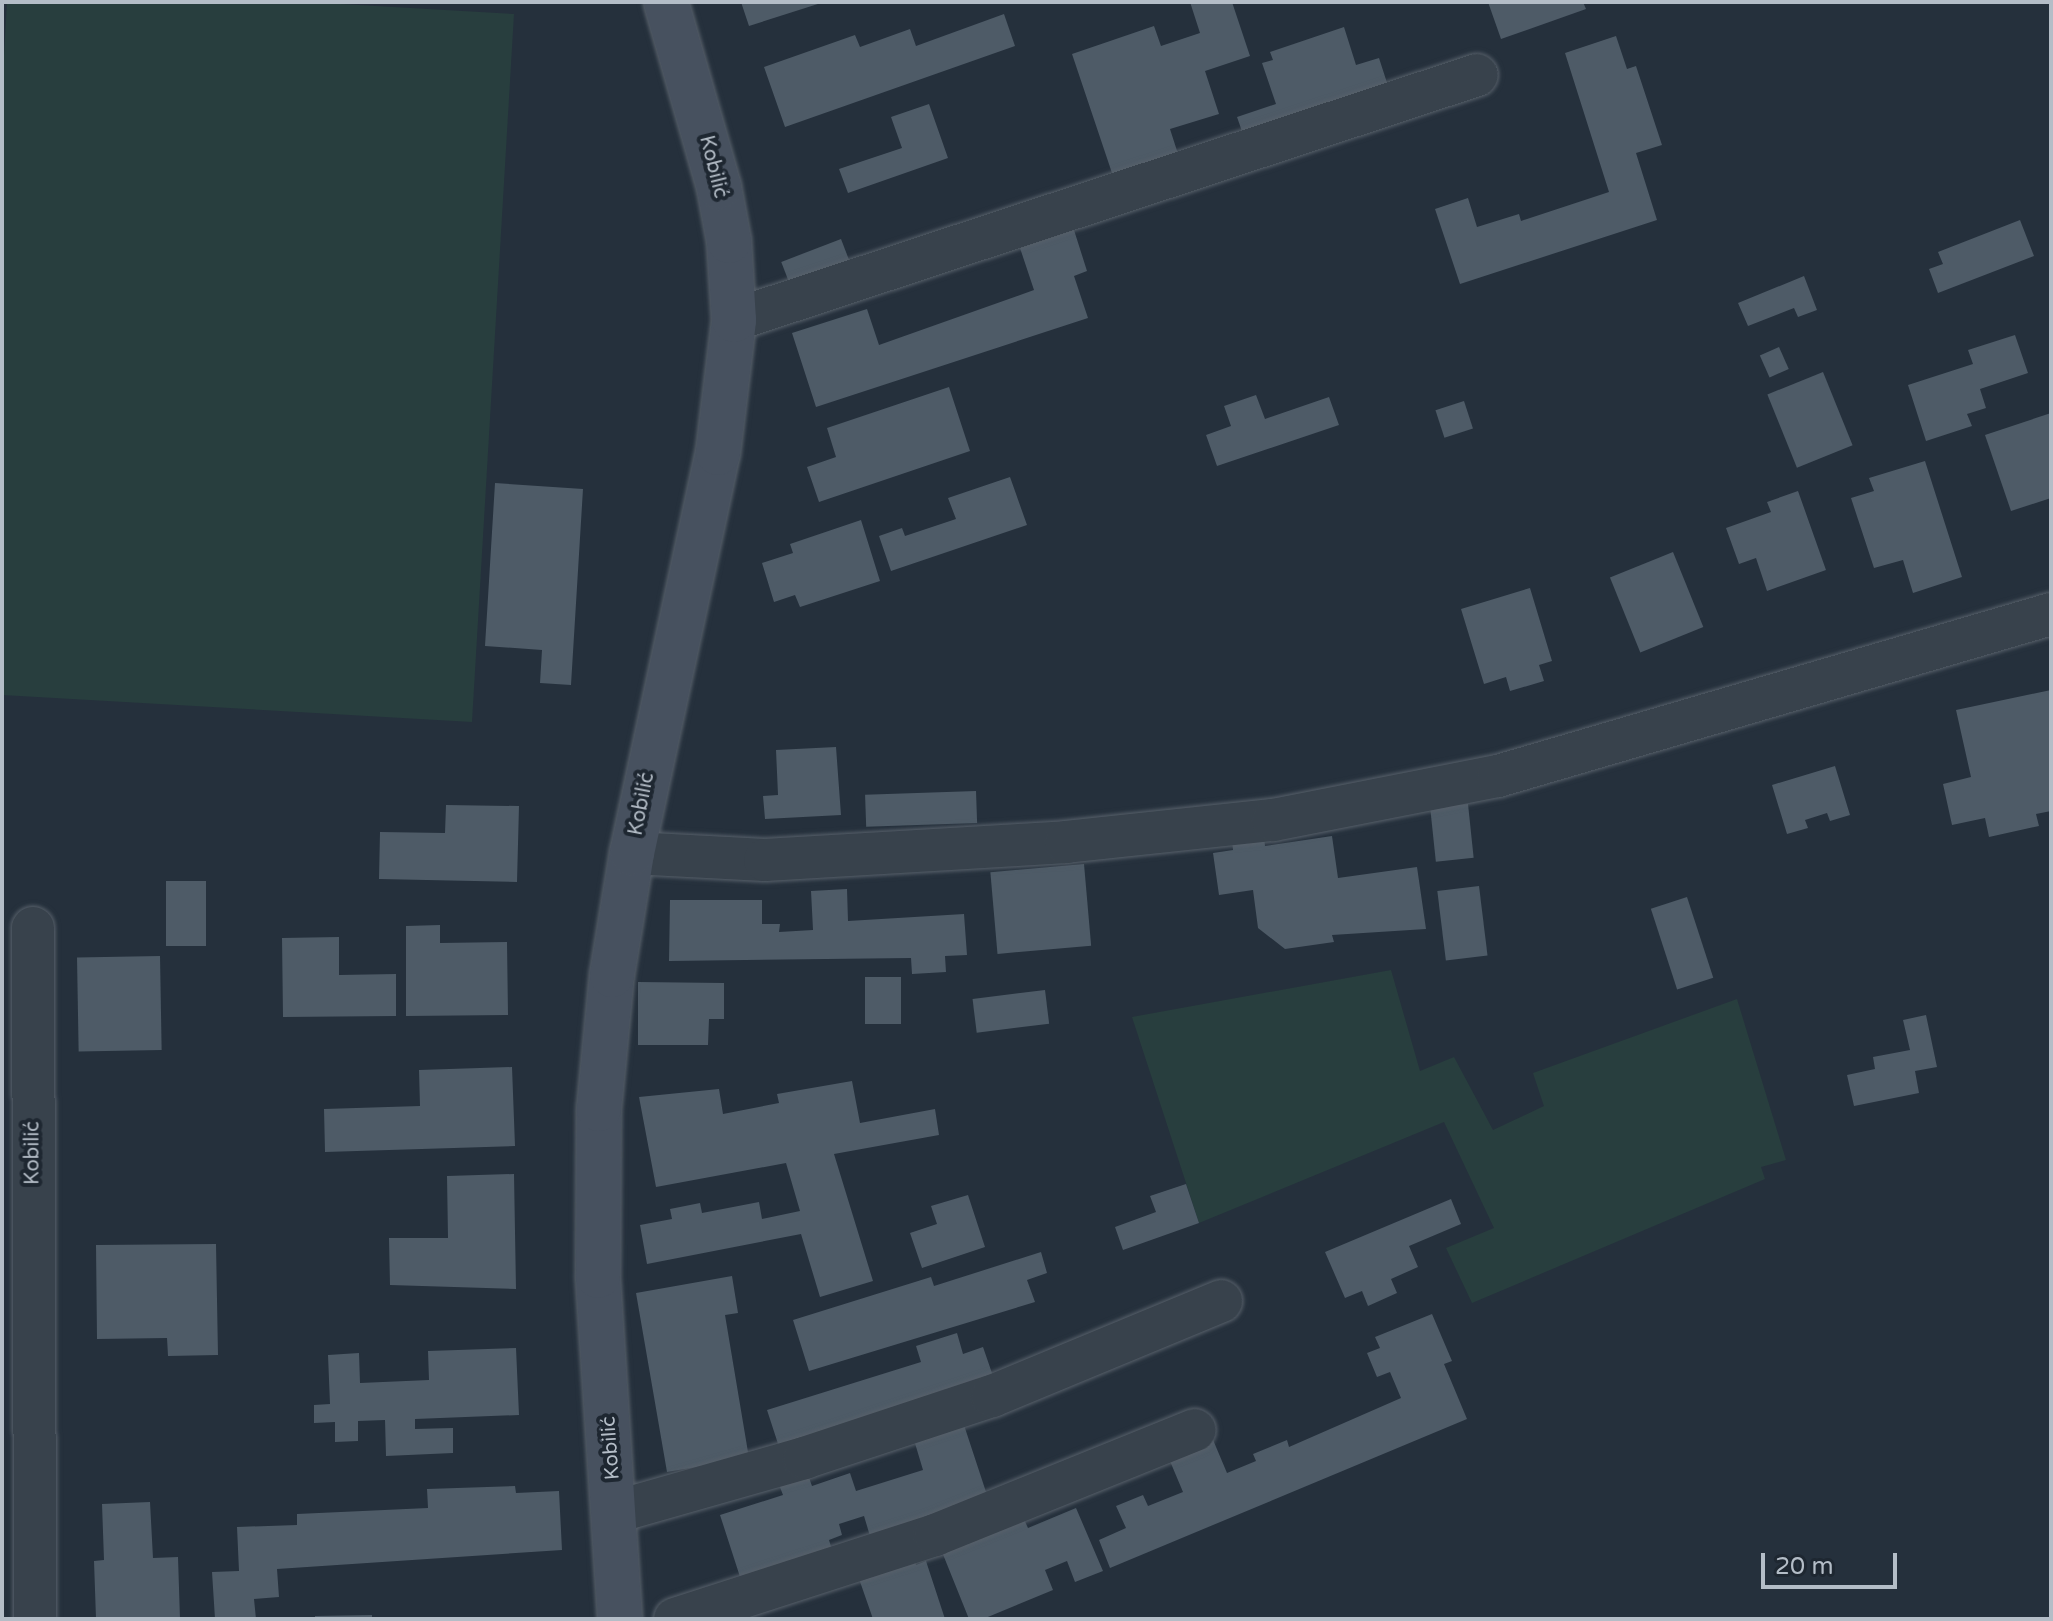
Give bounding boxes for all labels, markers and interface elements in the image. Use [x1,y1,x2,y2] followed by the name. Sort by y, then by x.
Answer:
[694,133,732,201] street label: Kobilić
[624,770,660,838] street label: Kobilić
[21,1121,45,1185] street label: Kobilić
[597,1415,625,1481] street label: Kobilić
[1765,1537,1901,1587] scale bar
[1775,1552,1833,1581] text: 20 m

